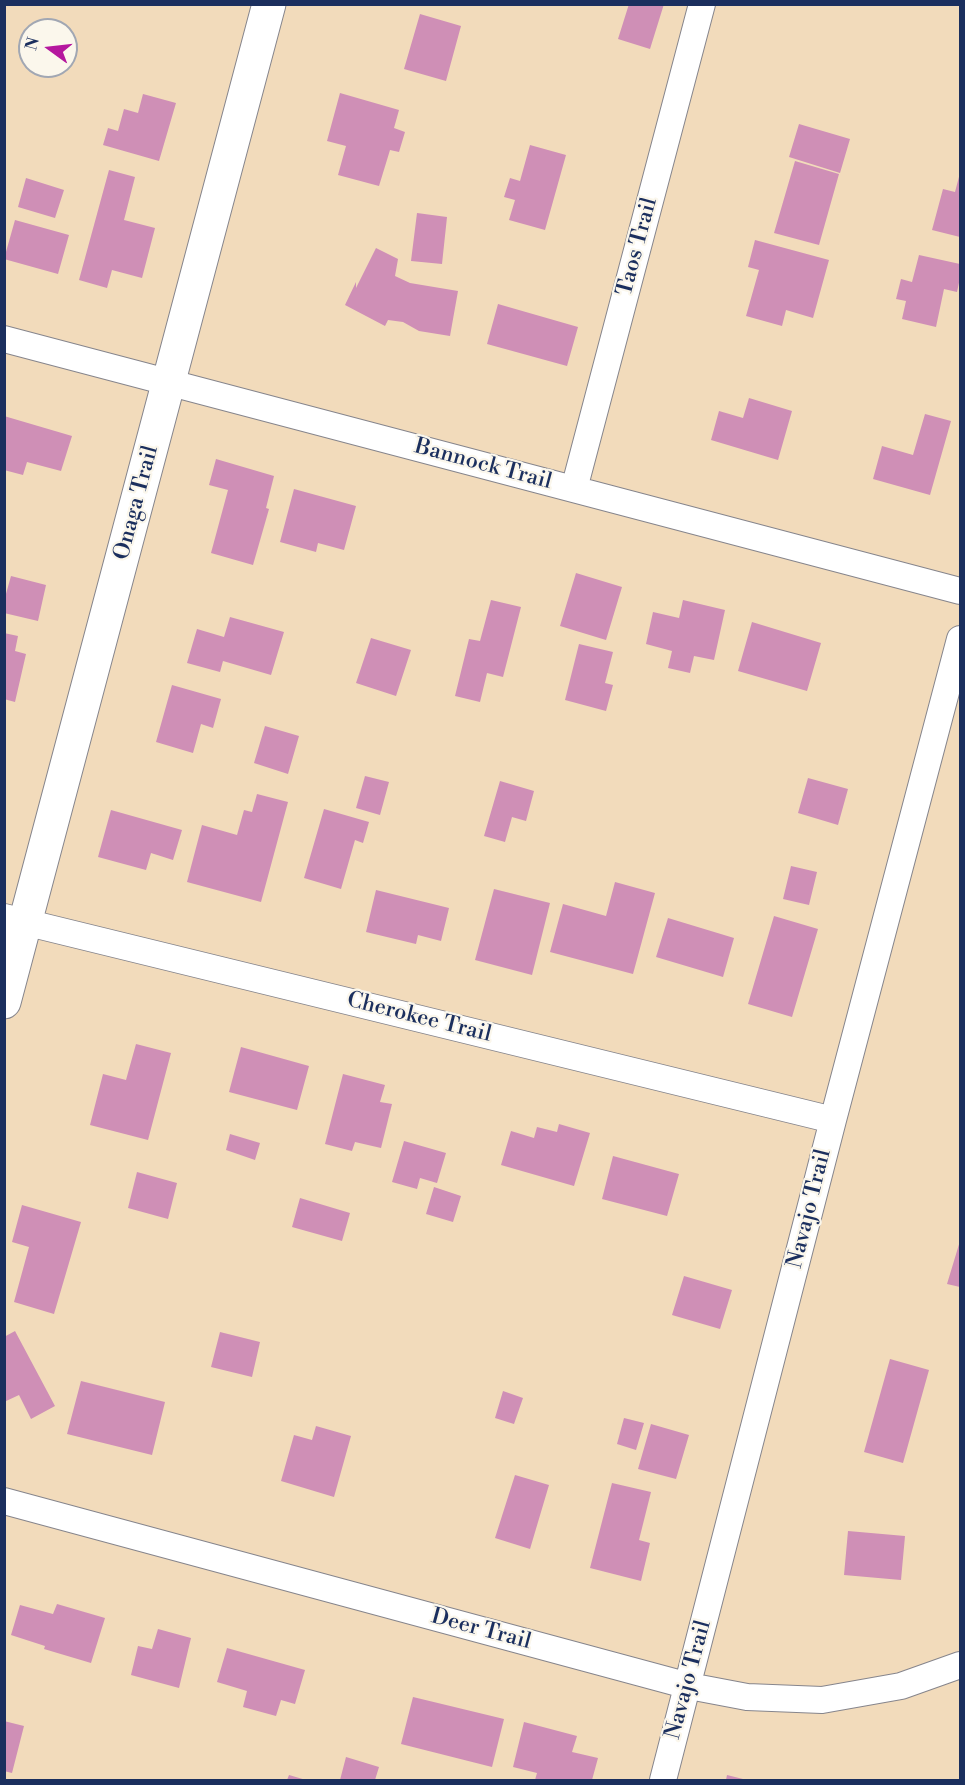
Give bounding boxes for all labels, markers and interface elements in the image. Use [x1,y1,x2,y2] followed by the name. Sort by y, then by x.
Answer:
[18,18,78,78] north arrow
[21,35,44,53] text: N
[612,195,664,299] street label: Taos Trail
[411,434,555,496] street label: Bannock Trail
[109,443,165,563] street label: Onaga Trail
[344,987,494,1049] street label: Cherokee Trail
[782,1147,838,1271] street label: Navajo Trail
[428,1604,534,1656] street label: Deer Trail
[660,1618,718,1742] street label: Navajo Trail

